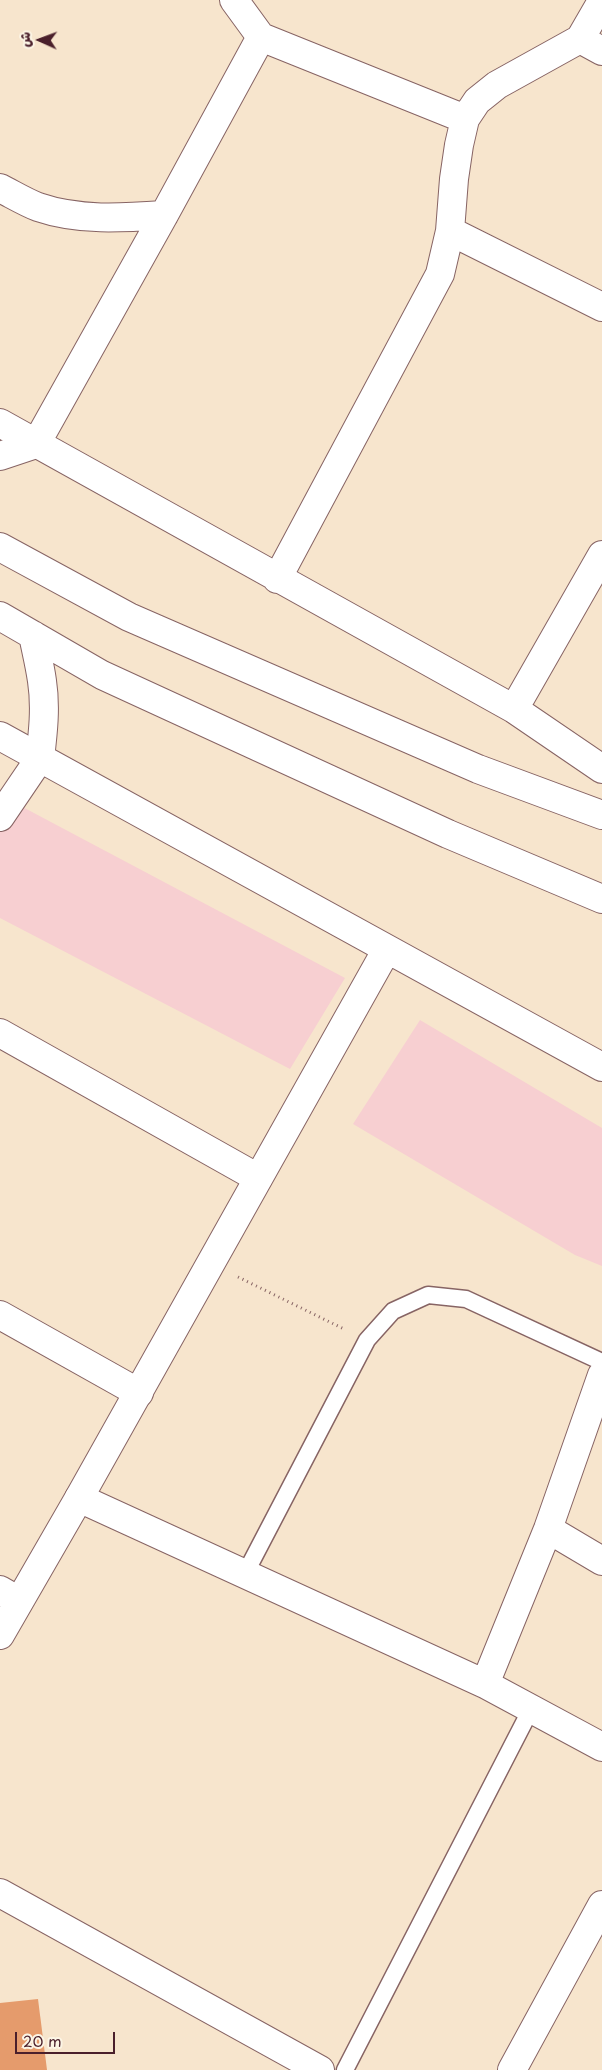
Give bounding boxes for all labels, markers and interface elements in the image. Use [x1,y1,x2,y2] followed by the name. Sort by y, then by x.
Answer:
[15,15,65,65] north arrow
[14,31,35,48] text: ش
[18,2022,118,2054] scale bar
[23,2029,62,2052] text: 20 m

